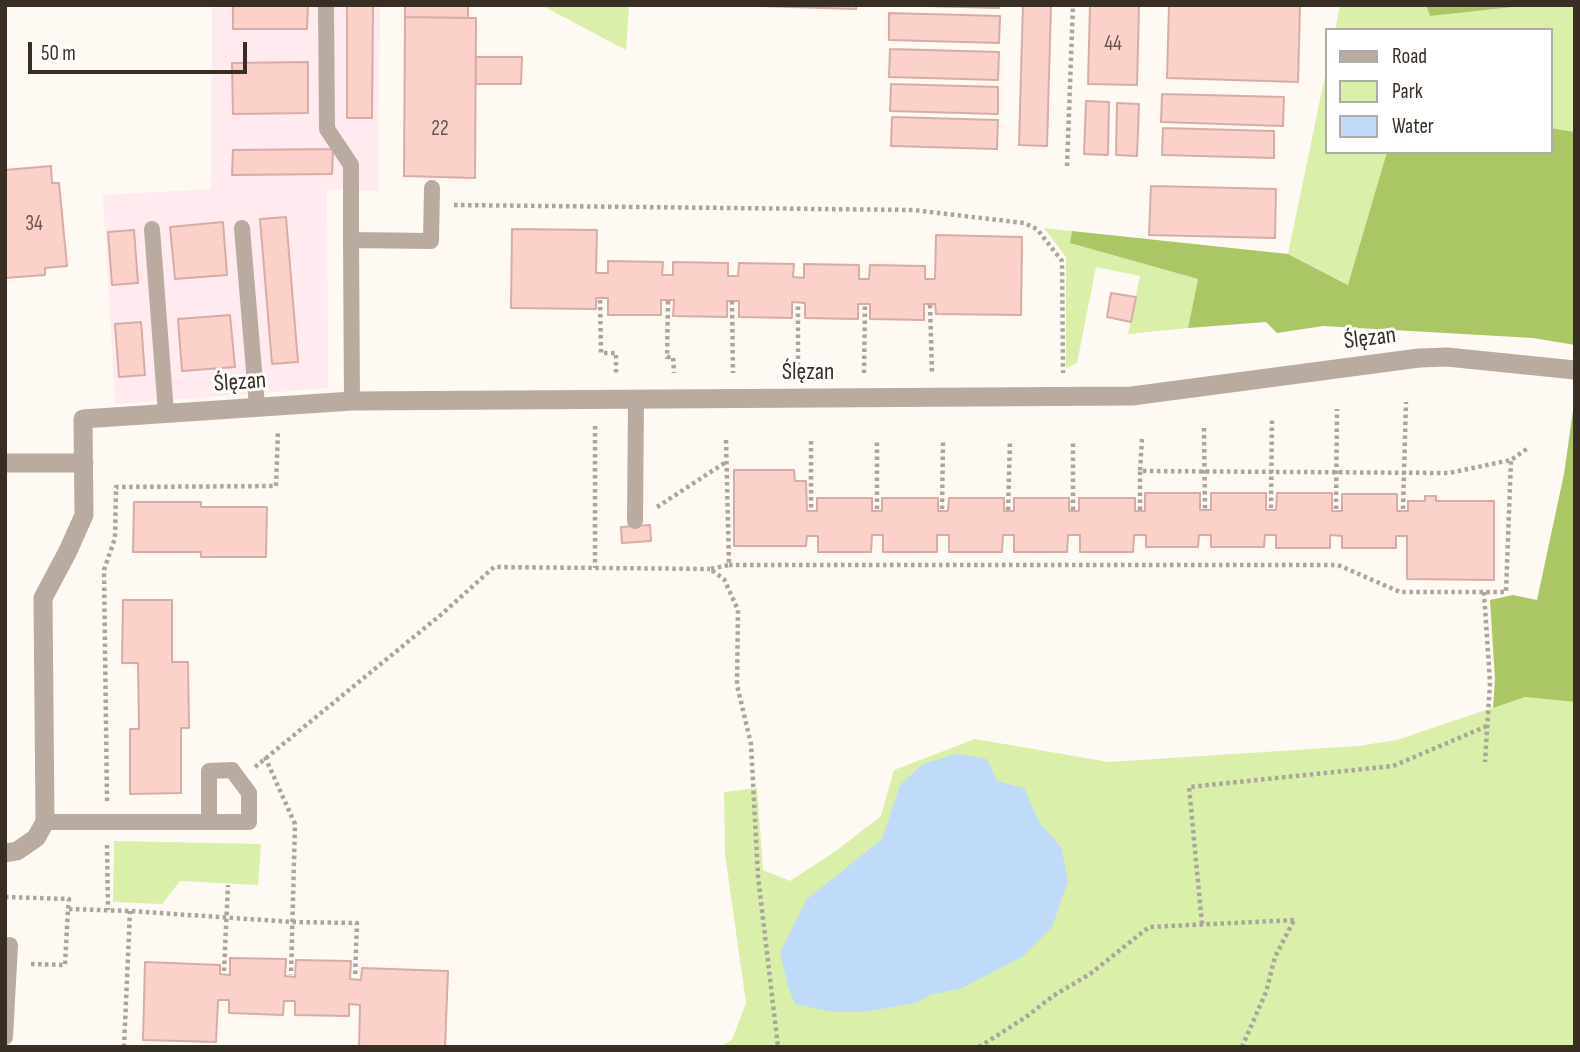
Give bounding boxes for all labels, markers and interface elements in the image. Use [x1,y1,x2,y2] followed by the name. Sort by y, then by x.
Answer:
[32,28,250,72] scale bar
[1324,28,1552,154] legend
[1104,32,1122,58] house number: 44
[41,41,76,66] text: 50 m
[1392,44,1427,69] text: Road
[1392,79,1423,104] text: Park
[1392,114,1434,139] text: Water
[431,117,449,143] house number: 22
[25,212,43,238] house number: 34
[1342,322,1398,356] street label: Ślęzan
[782,359,834,387] street label: Ślęzan
[213,367,267,399] street label: Ślęzan

